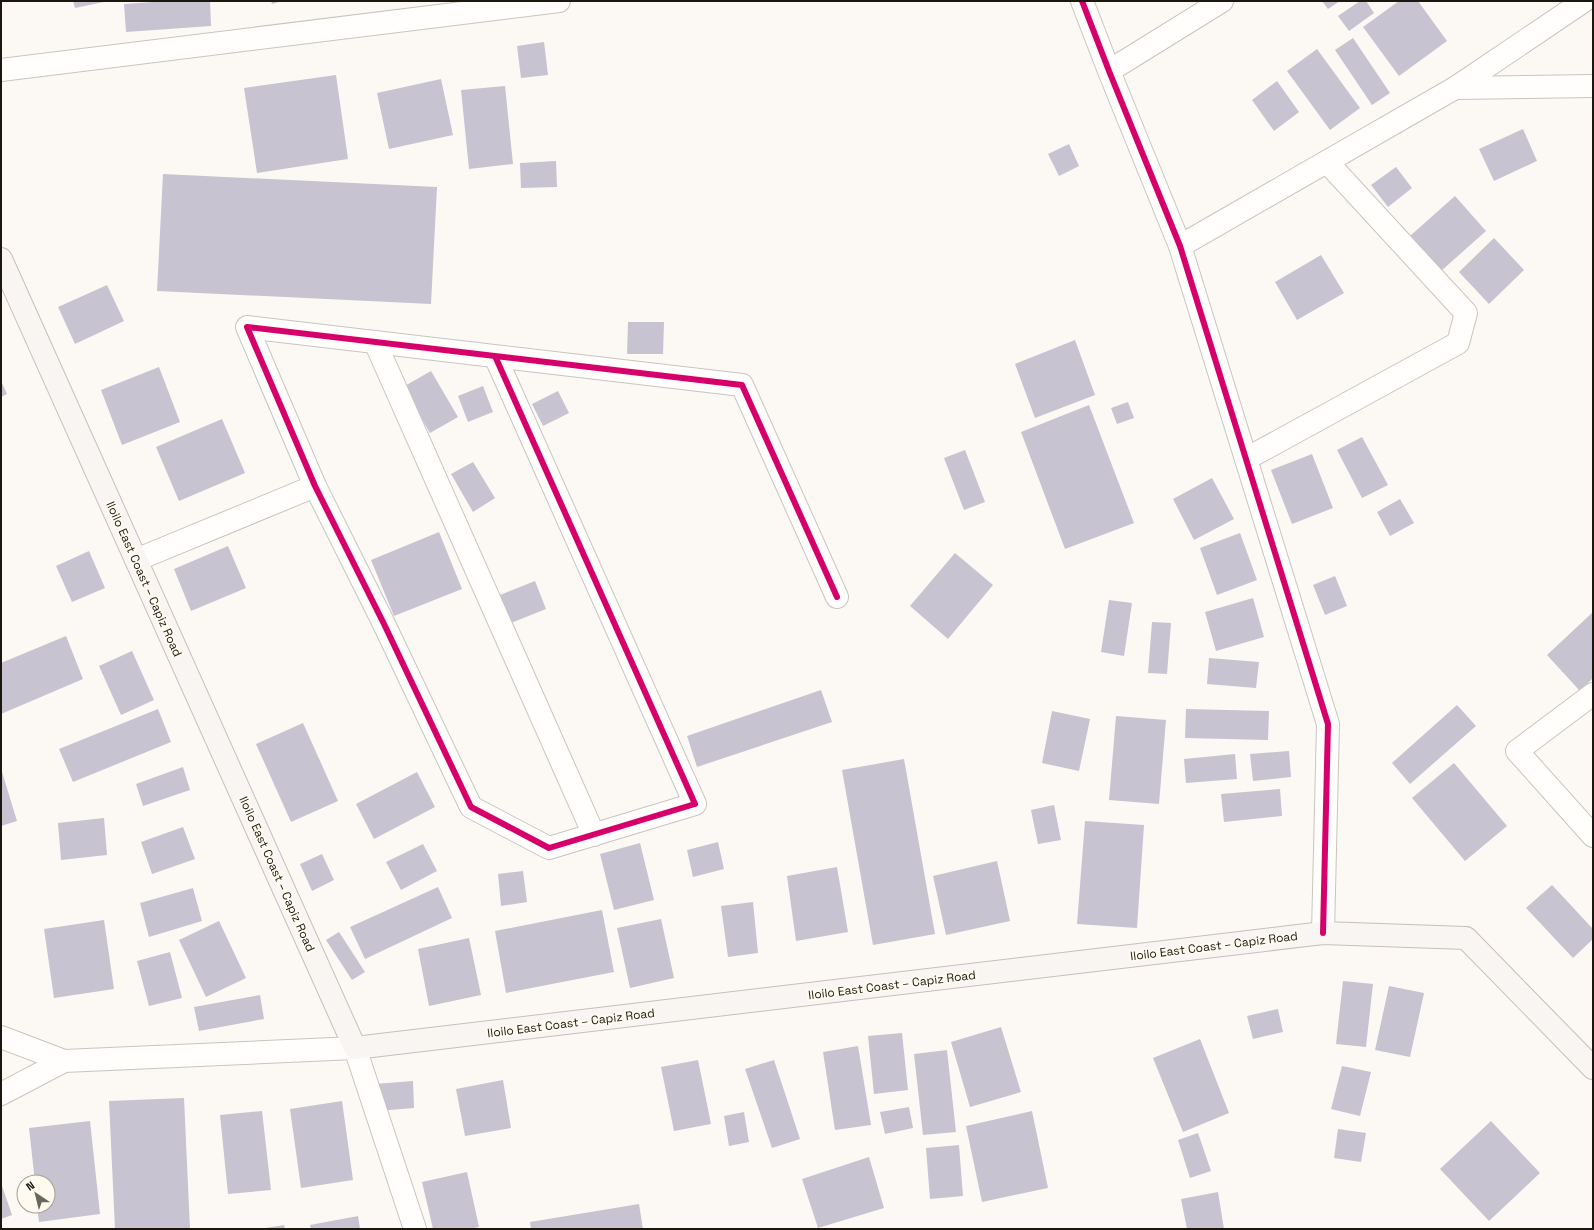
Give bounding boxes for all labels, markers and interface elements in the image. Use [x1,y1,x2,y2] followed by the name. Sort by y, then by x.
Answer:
[102,499,186,659] street label: Iloilo East Coast – Capiz Road
[235,794,319,954] street label: Iloilo East Coast – Capiz Road
[1129,928,1299,964] street label: Iloilo East Coast – Capiz Road
[807,967,977,1003] street label: Iloilo East Coast – Capiz Road
[486,1005,656,1041] street label: Iloilo East Coast – Capiz Road
[16,1174,56,1214] north arrow
[23,1178,37,1194] text: N

